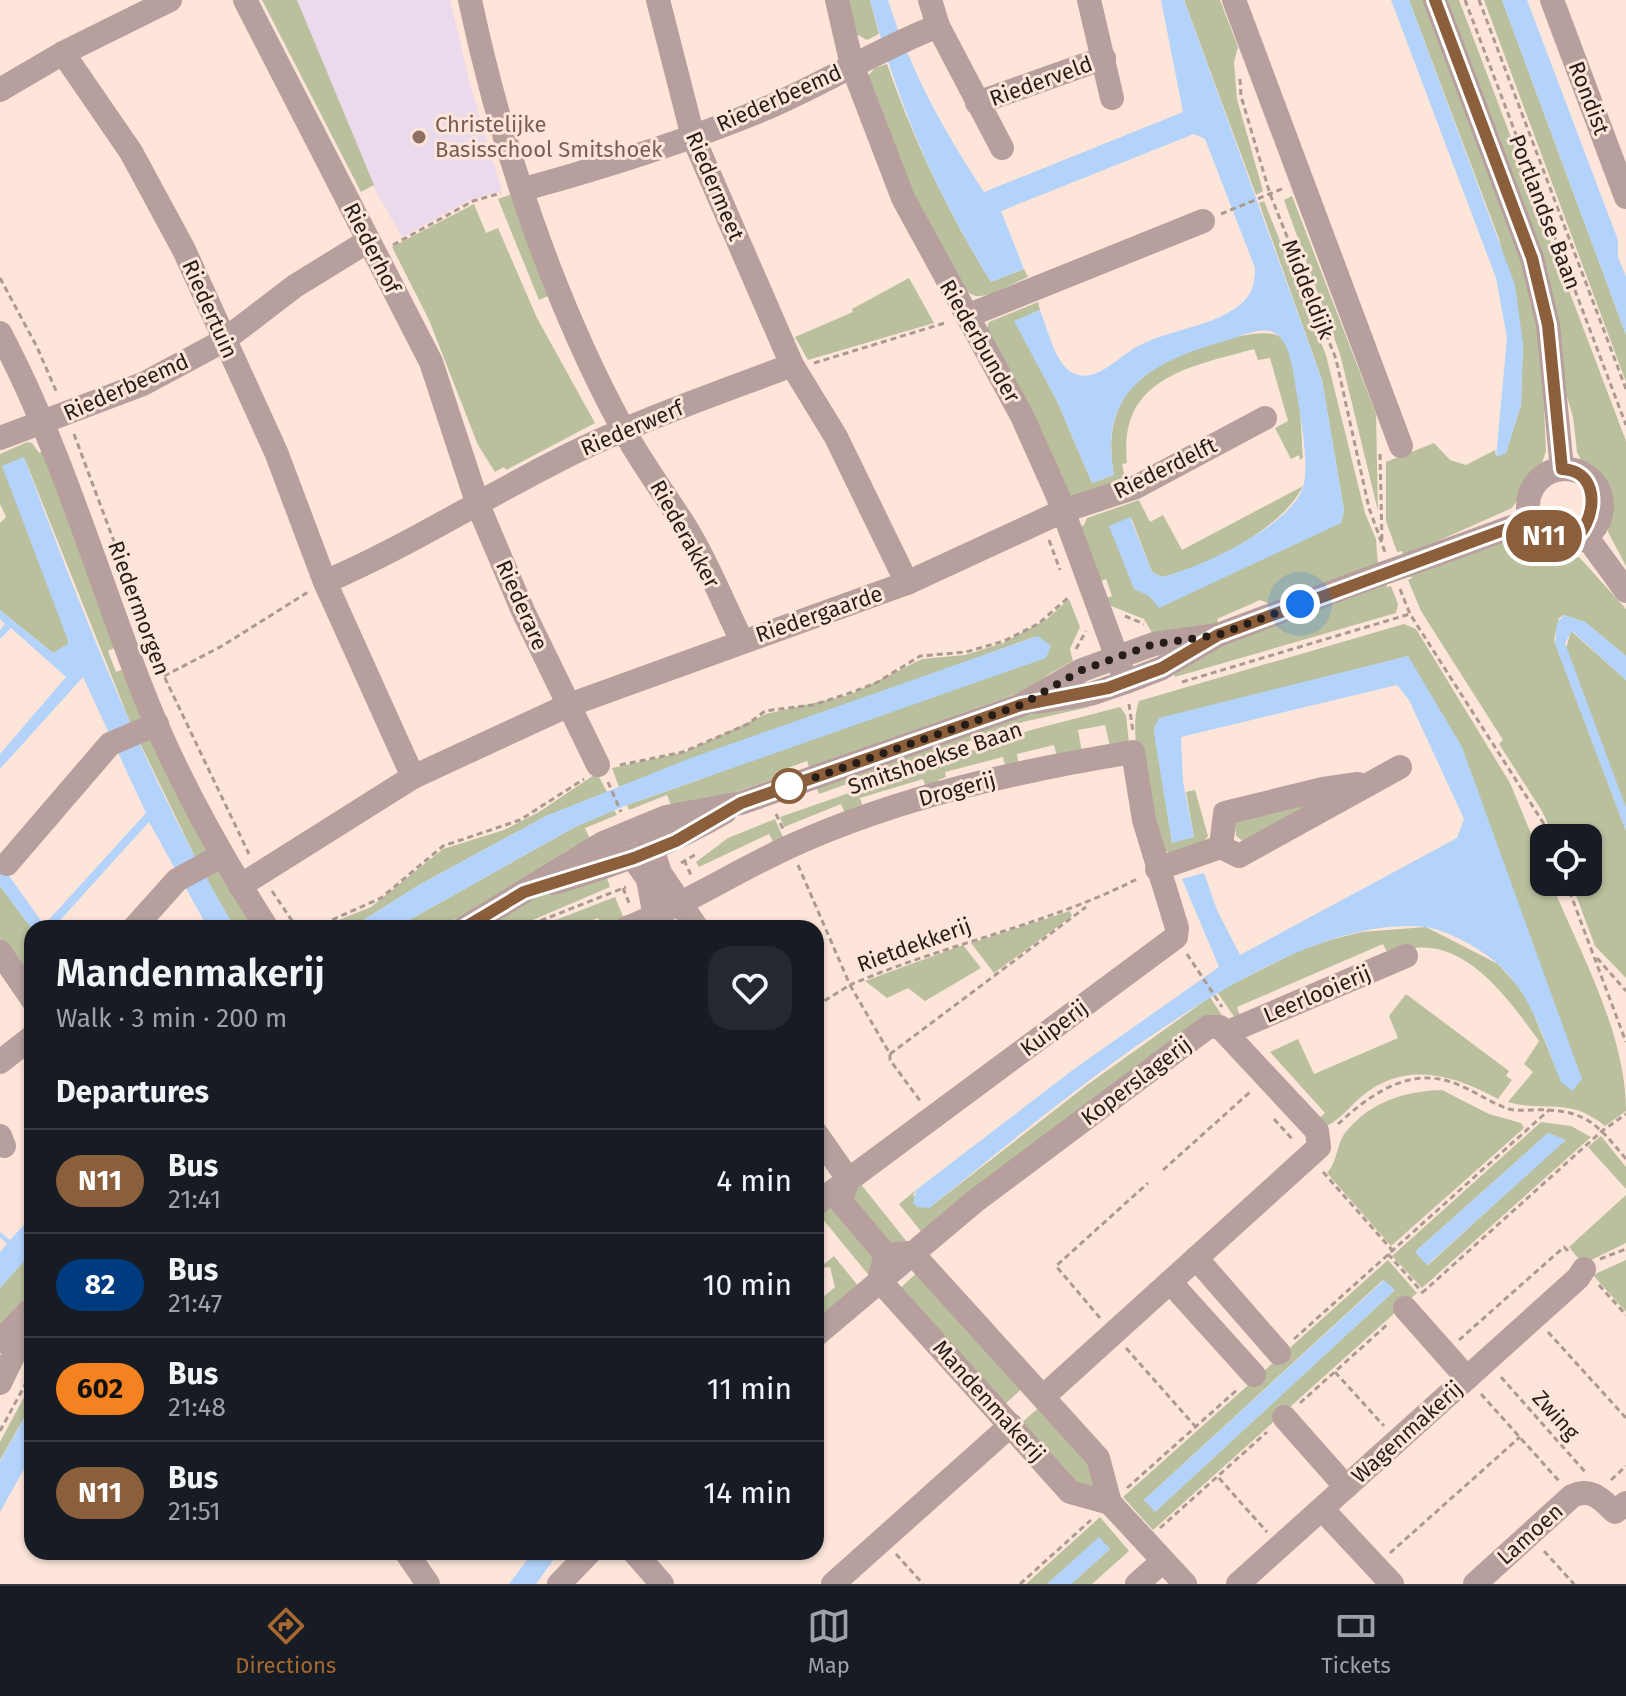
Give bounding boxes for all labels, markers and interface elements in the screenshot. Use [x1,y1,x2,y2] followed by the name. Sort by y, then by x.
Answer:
[986,50,1096,112] street label: Riederveld
[712,58,846,138] street label: Riederbeemd
[1563,58,1615,139] street label: Rondist
[435,111,663,163] place label: Christelijke Basisschool Smitshoek
[680,127,750,245] street label: Riedermeet
[410,128,428,146] marker: Christelijke Basisschool Smitshoek
[1503,131,1587,293] street label: Portlandse Baan
[338,198,407,299] street label: Riederhof
[1276,235,1340,343] street label: Middeldijk
[176,256,244,362] street label: Riedertuin
[934,275,1026,408] street label: Riederbunder
[59,347,193,427] street label: Riederbeemd
[577,394,689,462] street label: Riederwerf
[1109,431,1221,505] street label: Riederdelft
[644,475,726,593] street label: Riederakker
[1498,510,1590,562] line badge: N11
[1522,519,1566,552] text: N11
[102,537,176,679] street label: Riedermorgen
[490,556,554,654] street label: Riederare
[752,580,886,648] street label: Riedergaarde
[1280,584,1320,624] your location
[844,716,1026,800] street label: Smitshoekse Baan
[915,766,999,812] street label: Drogerij
[772,769,806,803] unlabelled marker
[1530,824,1602,896] map controls
[1530,824,1602,896] button: locate
[853,912,975,978] street label: Rietdekkerij
[708,946,792,1030] button: heart
[56,950,325,996] text: Mandenmakerij
[1259,959,1375,1029] street label: Leerlooierij
[1015,994,1093,1062] street label: Kuiperij
[56,1003,287,1034] text: Walk · 3 min · 200 m
[1076,1031,1196,1131] street label: Koperslagerij
[56,1074,209,1110] text: Departures
[168,1148,218,1184] text: Bus
[716,1163,792,1199] text: 4 min
[78,1164,122,1197] text: N11
[168,1184,221,1215] text: 21:41
[168,1252,218,1288] text: Bus
[703,1267,792,1303] text: 10 min
[85,1268,115,1301] text: 82
[168,1288,222,1319] text: 21:47
[927,1334,1051,1468] street label: Mandenmakerij
[168,1356,218,1392] text: Bus
[707,1371,792,1407] text: 11 min
[77,1372,123,1405] text: 602
[1346,1375,1468,1489] street label: Wagenmakerij
[1527,1385,1586,1446] street label: Zwing
[168,1392,226,1423] text: 21:48
[168,1460,218,1496] text: Bus
[703,1475,792,1511] text: 14 min
[78,1476,122,1509] text: N11
[168,1496,221,1527] text: 21:51
[1492,1497,1568,1571] street label: Lamoen
[235,1604,336,1679] tab: Directions
[807,1604,851,1679] tab: Map
[1321,1604,1391,1679] tab: Tickets

